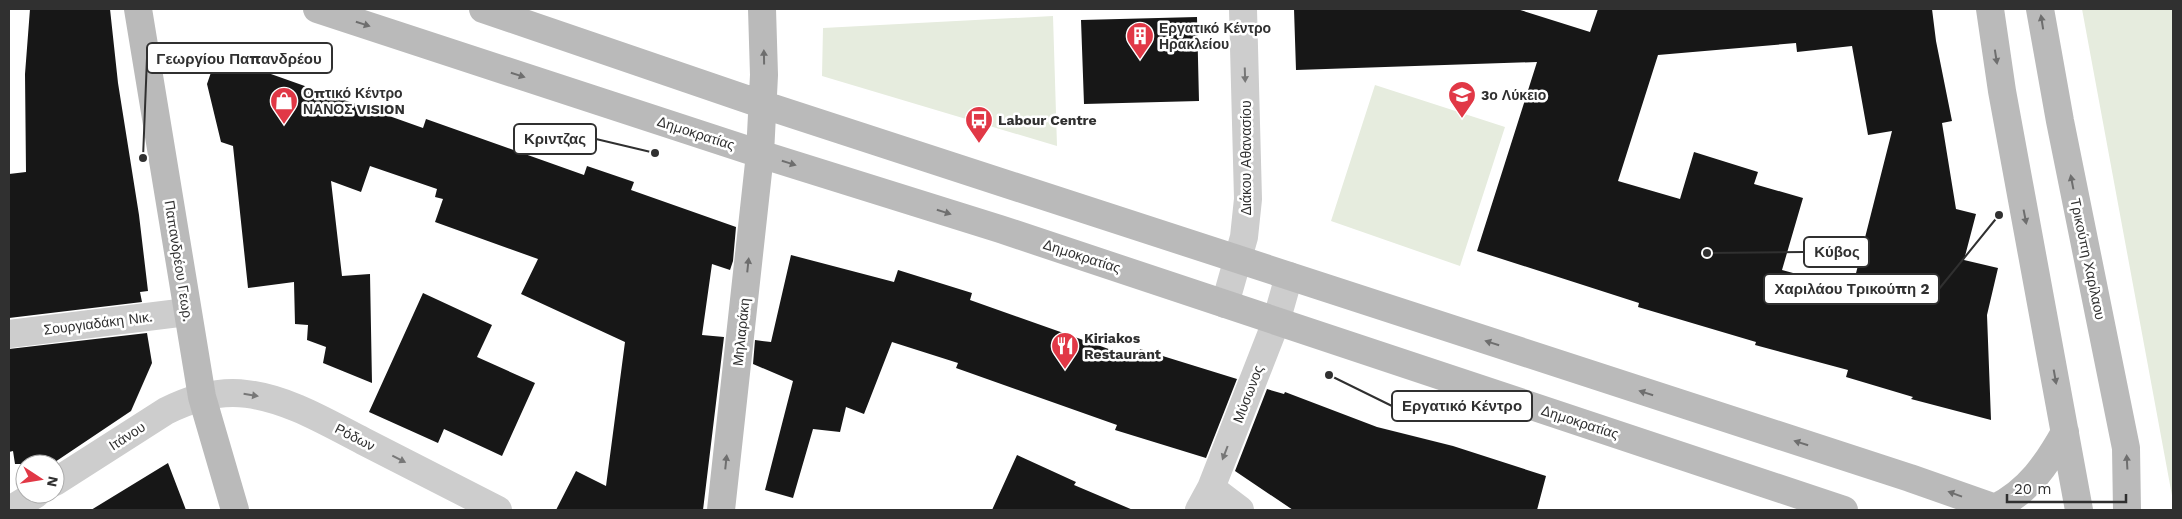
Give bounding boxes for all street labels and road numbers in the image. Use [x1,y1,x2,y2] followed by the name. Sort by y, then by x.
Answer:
[1238,100,1254,216] street label: Διάκου Αθανασίου
[655,113,737,153] street label: Δημοκρατίας
[2067,197,2109,321] street label: Τρικούπη Χαρίλαου
[162,199,196,323] street label: Παπανδρέου Γεωρ.
[1041,236,1123,276] street label: Δημοκρατίας
[729,297,753,367] street label: Μηλιαράκη
[43,308,153,338] street label: Σουργιαδάκη Νικ.
[1230,363,1266,425] street label: Μύσωνος
[1539,402,1621,442] street label: Δημοκρατίας
[106,418,148,454] street label: Ιτάνου
[332,420,378,454] street label: Ρόδων

